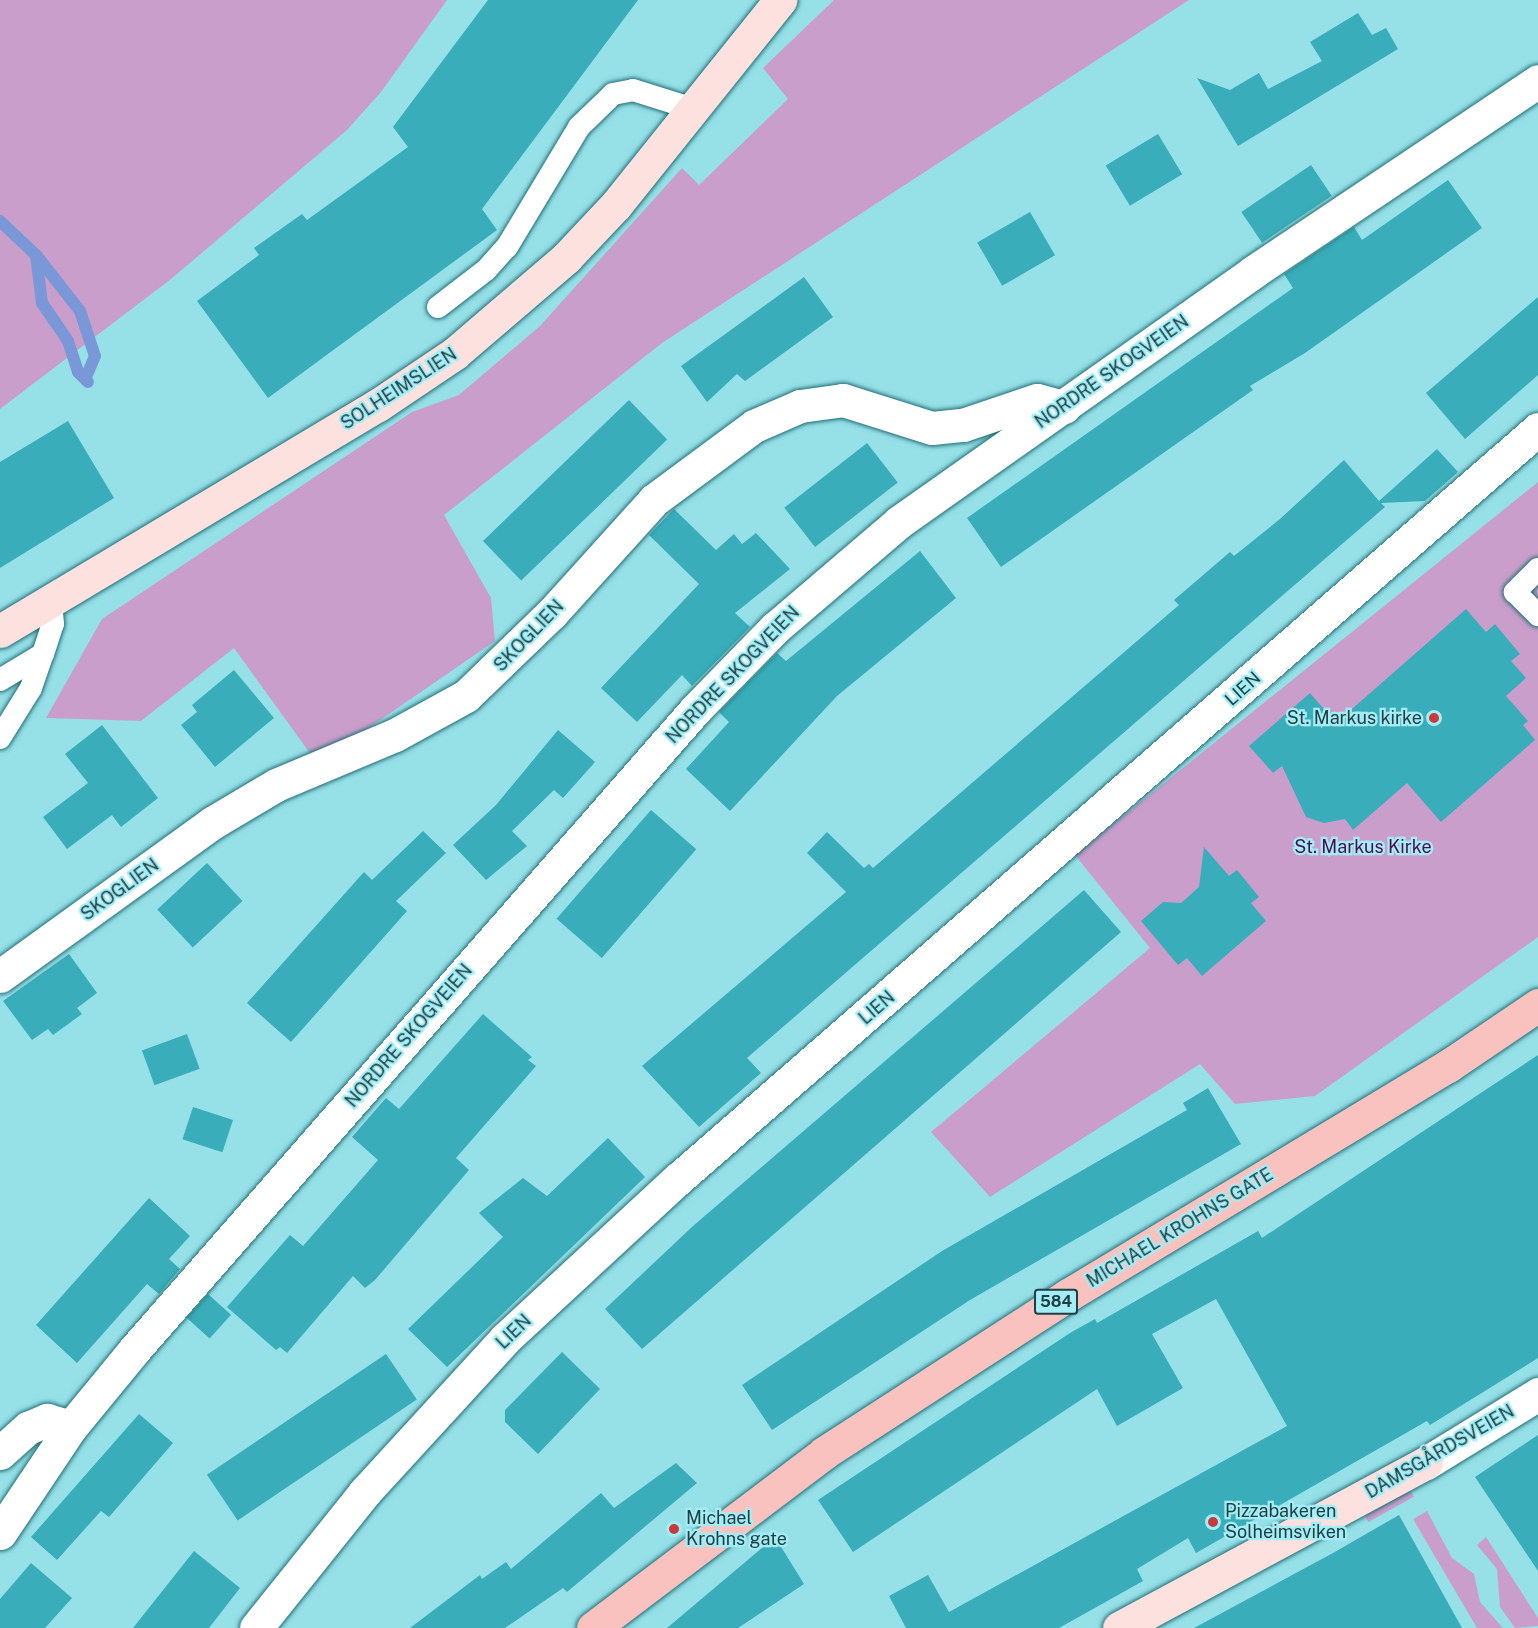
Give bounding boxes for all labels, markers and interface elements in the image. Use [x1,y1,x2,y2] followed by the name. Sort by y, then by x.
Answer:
[1031,311,1193,433] street label: NORDRE SKOGVEIEN
[337,343,461,435] street label: SOLHEIMSLIEN
[490,596,568,676] street label: SKOGLIEN
[662,602,804,748] street label: NORDRE SKOGVEIEN
[1221,667,1265,711] street label: LIEN
[1287,707,1422,729] place label: St. Markus kirke
[1427,711,1441,725] marker: St. Markus kirke
[1294,836,1432,858] park label: St. Markus Kirke
[77,855,163,925] street label: SKOGLIEN
[341,960,477,1112] street label: NORDRE SKOGVEIEN
[855,987,899,1029] street label: LIEN
[1083,1164,1277,1292] street label: MICHAEL KROHNS GATE
[1034,1289,1078,1315] road number: 584
[492,1310,536,1354] street label: LIEN
[1362,1401,1518,1503] street label: DAMSGÅRDSVEIEN
[1225,1501,1346,1544] place label: Pizzabakeren Solheimsviken
[686,1508,787,1550] place label: Michael Krohns gate
[1206,1515,1220,1529] marker: Pizzabakeren Solheimsviken
[667,1522,681,1536] marker: Michael Krohns gate

